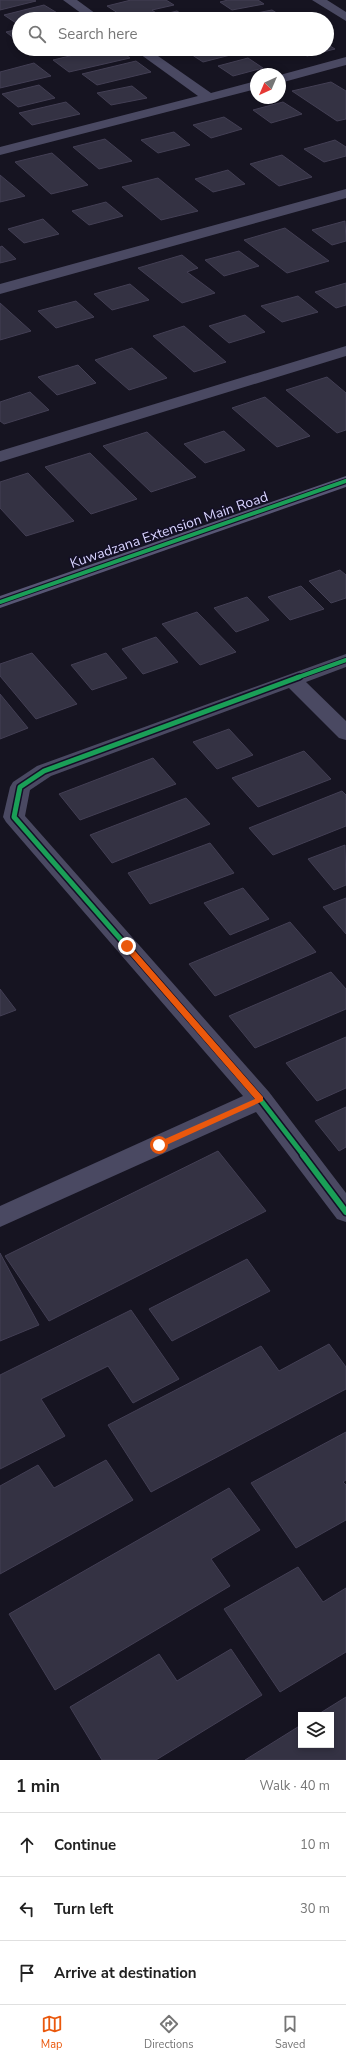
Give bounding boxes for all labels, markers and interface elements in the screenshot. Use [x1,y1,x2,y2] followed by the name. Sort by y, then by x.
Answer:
[12,12,334,56] search box
[26,23,48,45] icon: search
[58,24,138,44] text: Search here
[250,68,286,104] north arrow
[67,487,271,573] street label: Kuwadzana Extension Main Road
[118,937,136,955] route end
[150,1136,168,1154] route start
[298,1712,334,1748] map controls
[298,1712,334,1748] button: layers
[16,1775,60,1798] text: 1 min
[259,1777,330,1795] text: Walk · 40 m
[16,1834,38,1856] icon: ahead
[54,1835,116,1855] text: Continue
[300,1836,330,1854] text: 10 m
[16,1898,38,1920] icon: left
[54,1899,113,1919] text: Turn left
[300,1900,330,1918] text: 30 m
[16,1962,38,1984] icon: arrive
[54,1963,197,1983] text: Arrive at destination
[41,2013,63,2052] tab: Map
[144,2013,194,2052] tab: Directions
[275,2013,305,2052] tab: Saved

